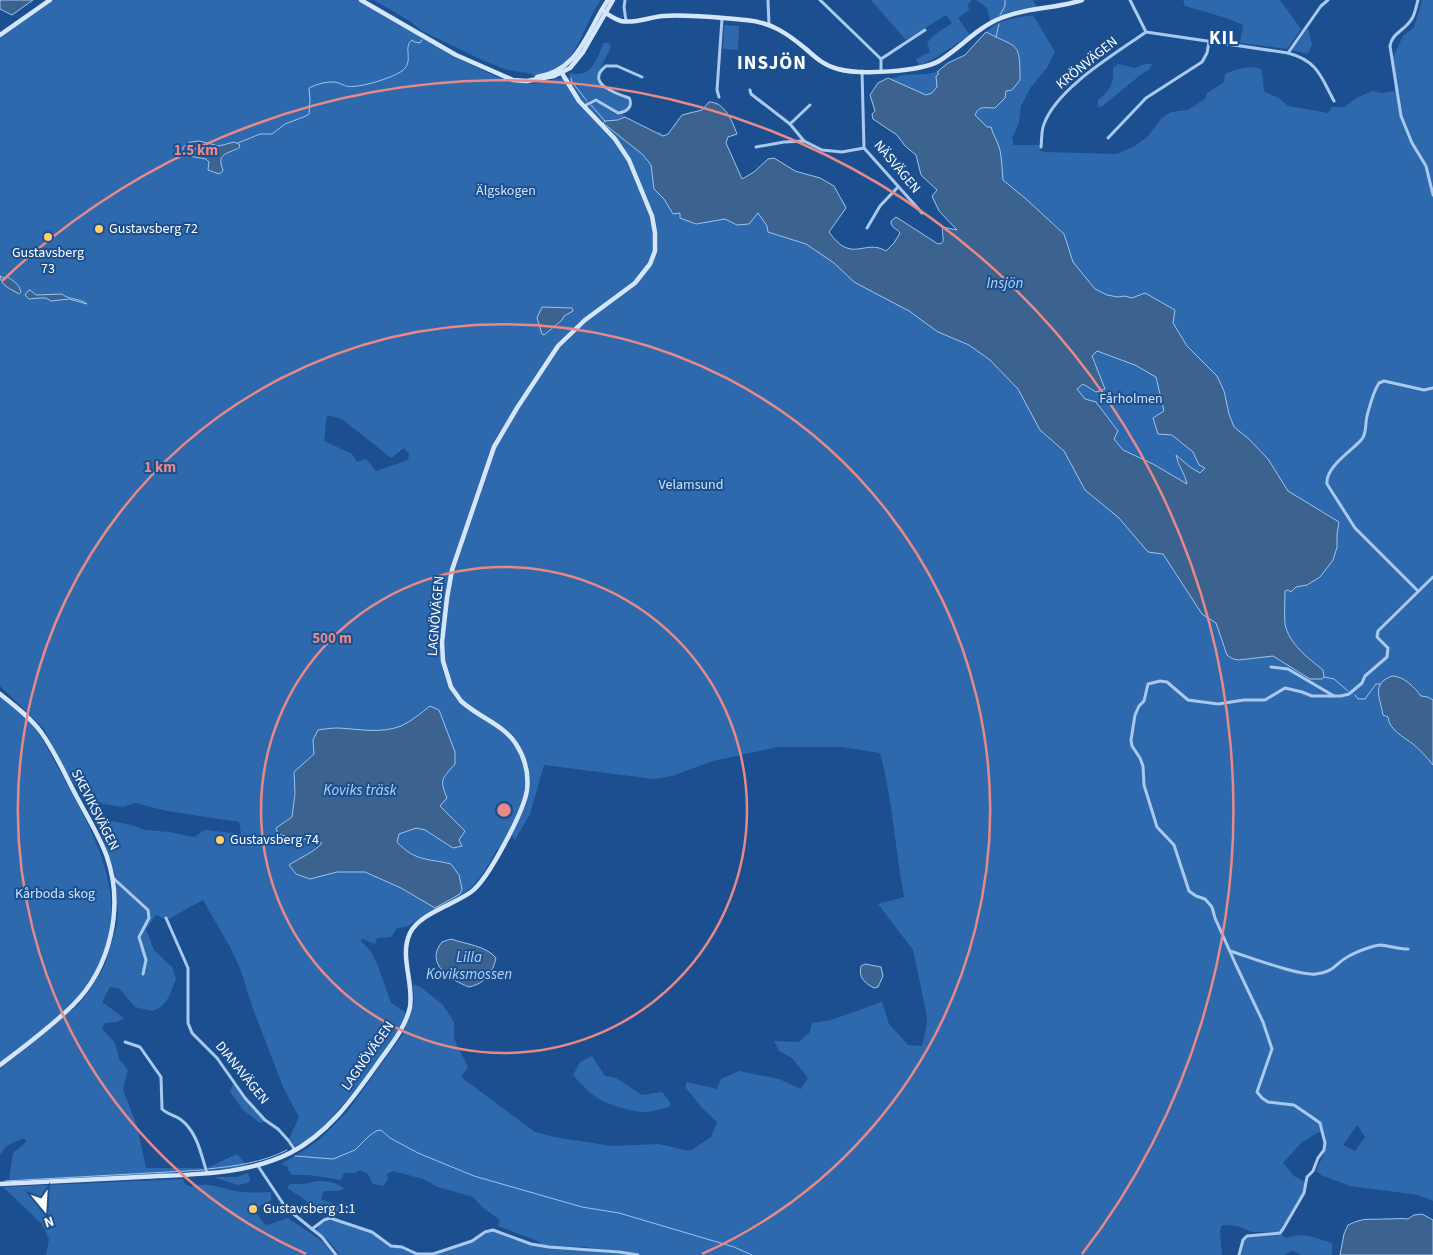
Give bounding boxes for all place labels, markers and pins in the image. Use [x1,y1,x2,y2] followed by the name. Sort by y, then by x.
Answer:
[109,219,198,239] place label: Gustavsberg 72
[93,223,105,235] marker: Gustavsberg 72
[42,231,54,243] marker: Gustavsberg 73
[12,243,84,279] place label: Gustavsberg 73
[495,801,513,819] centre of rings
[230,830,319,850] place label: Gustavsberg 74
[214,834,226,846] marker: Gustavsberg 74
[263,1199,355,1219] place label: Gustavsberg 1:1
[247,1203,259,1215] marker: Gustavsberg 1:1

